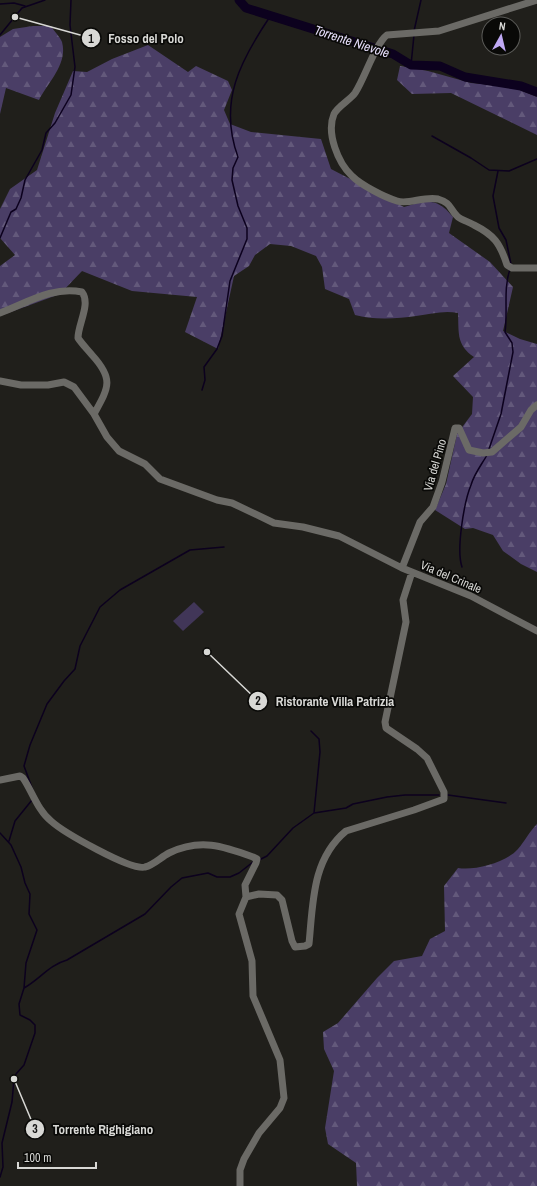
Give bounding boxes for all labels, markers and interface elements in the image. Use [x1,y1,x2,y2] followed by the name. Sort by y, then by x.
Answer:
[481,16,521,56] north arrow
[498,19,507,33] text: N
[312,21,392,62] water label: Torrente Nievole
[81,26,192,51] callout: Fosso del Polo
[108,30,184,47] text: Fosso del Polo
[88,31,94,47] text: 1
[420,437,450,493] street label: Via del Pino
[418,557,484,597] street label: Via del Crinale
[248,689,402,714] callout: Ristorante Villa Patrizia
[255,693,261,709] text: 2
[276,693,394,710] text: Ristorante Villa Patrizia
[25,1117,162,1142] callout: Torrente Righigiano
[32,1121,38,1137] text: 3
[53,1121,153,1138] text: Torrente Righigiano
[18,1144,96,1170] scale bar
[24,1150,51,1166] text: 100 m

